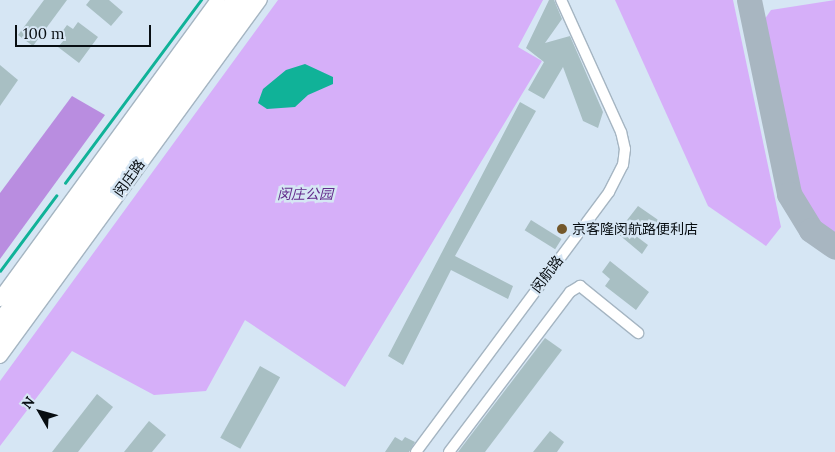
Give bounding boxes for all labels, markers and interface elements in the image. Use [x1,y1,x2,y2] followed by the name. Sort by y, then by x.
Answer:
[18,15,154,47] scale bar
[23,24,64,43] text: 100 m
[110,156,148,200] street label: 闵庄路
[277,186,333,202] park label: 闵庄公园
[572,221,698,237] place label: 京客隆闵航路便利店
[556,223,568,235] marker: 京客隆闵航路便利店
[528,252,566,296] street label: 闵航路
[15,387,65,437] north arrow
[18,393,39,413] text: N

